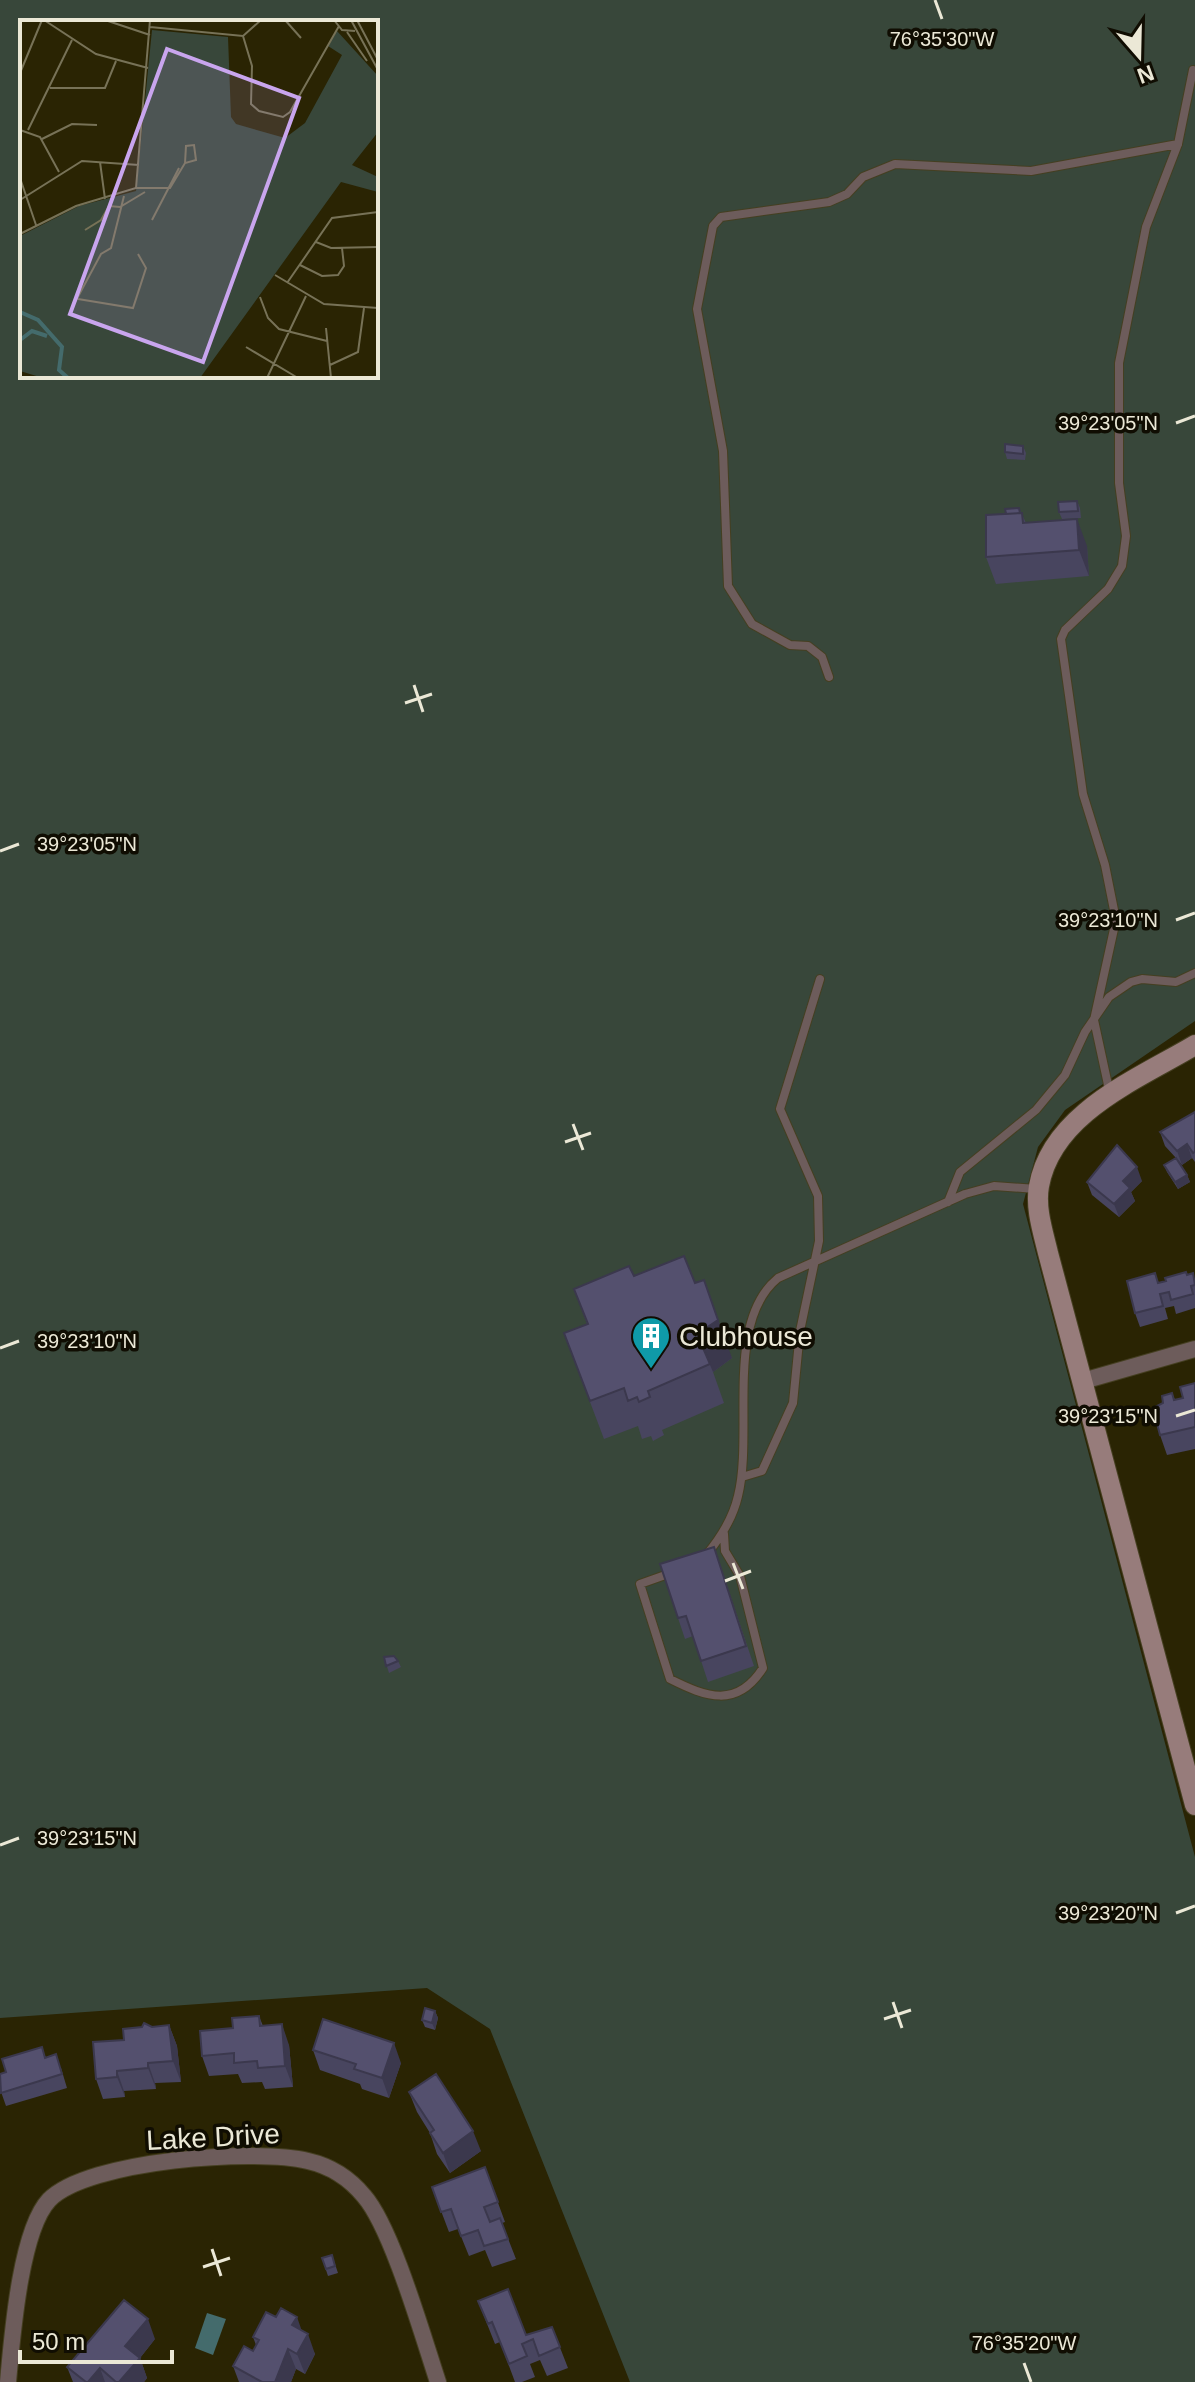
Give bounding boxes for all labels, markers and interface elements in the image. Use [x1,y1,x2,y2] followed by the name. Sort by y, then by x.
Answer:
[1099,16,1179,96] north arrow
[20,20,378,378] inset map
[890,28,994,50] text: 76°35'30"W
[1134,60,1157,89] text: N
[1058,412,1158,434] text: 39°23'05"N
[37,833,137,855] text: 39°23'05"N
[1058,909,1158,931] text: 39°23'10"N
[630,1315,672,1370] building icon: Clubhouse
[679,1321,813,1352] place label: Clubhouse
[37,1330,137,1352] text: 39°23'10"N
[1058,1405,1158,1427] text: 39°23'15"N
[37,1827,137,1849] text: 39°23'15"N
[1058,1902,1158,1924] text: 39°23'20"N
[145,2118,281,2156] street label: Lake Drive
[20,2314,172,2364] scale bar
[32,2328,85,2355] text: 50 m
[972,2332,1076,2354] text: 76°35'20"W

